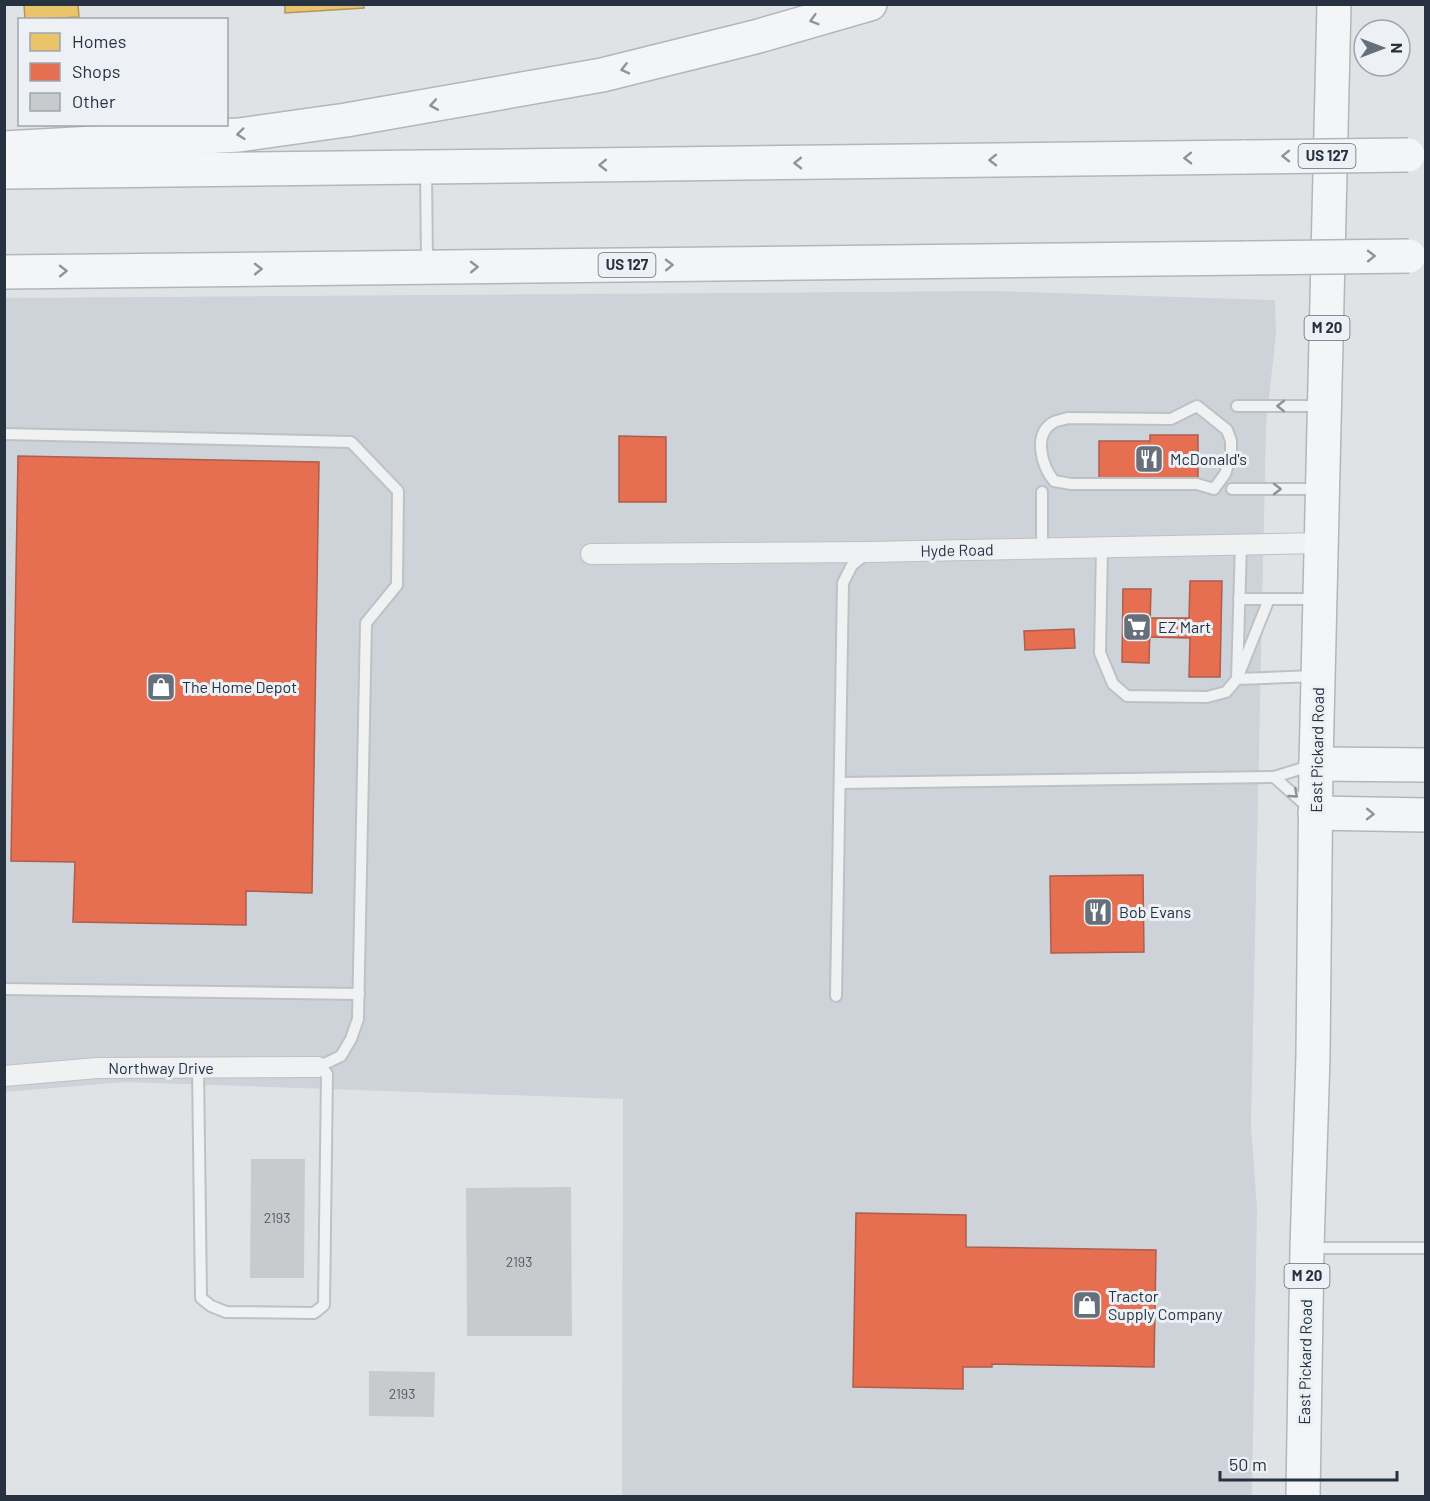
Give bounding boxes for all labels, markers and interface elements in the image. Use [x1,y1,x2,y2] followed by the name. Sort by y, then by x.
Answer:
[809,13,820,25] one-way arrow
[18,18,228,126] legend
[1352,18,1412,78] north arrow
[72,30,126,52] text: Homes
[1388,43,1407,53] text: N
[72,60,121,82] text: Shops
[621,62,631,75] one-way arrow
[72,90,116,112] text: Other
[429,99,439,111] one-way arrow
[236,127,246,140] one-way arrow
[1298,144,1356,168] road number: US 127
[1282,150,1291,163] one-way arrow
[1183,152,1192,164] one-way arrow
[988,154,997,166] one-way arrow
[793,156,802,169] one-way arrow
[598,159,607,171] one-way arrow
[1366,250,1375,263] one-way arrow
[598,253,656,277] road number: US 127
[664,258,673,271] one-way arrow
[469,261,478,273] one-way arrow
[253,263,262,275] one-way arrow
[58,265,67,277] one-way arrow
[1304,316,1350,340] road number: M 20
[1277,400,1286,412] one-way arrow
[1133,443,1165,475] restaurant icon: McDonald's
[1170,449,1247,468] place label: McDonald's
[1273,483,1282,495] one-way arrow
[920,539,994,560] street label: Hyde Road
[1121,611,1153,643] supermarket icon: EZ Mart
[1158,617,1211,636] place label: EZ Mart
[145,671,177,703] shop icon: The Home Depot
[182,677,297,696] place label: The Home Depot
[1306,687,1327,813] street label: East Pickard Road
[1287,787,1297,798] one-way arrow
[1366,808,1375,820] one-way arrow
[1082,896,1114,928] restaurant icon: Bob Evans
[1119,902,1191,921] place label: Bob Evans
[108,1058,214,1077] street label: Northway Drive
[264,1209,290,1226] house number: 2193
[506,1253,532,1270] house number: 2193
[1284,1264,1330,1288] road number: M 20
[1108,1286,1223,1323] place label: Tractor Supply Company
[1071,1289,1103,1321] shop icon: Tractor Supply Company
[1294,1299,1315,1425] street label: East Pickard Road
[389,1385,415,1402] house number: 2193
[1220,1444,1397,1482] scale bar
[1229,1453,1267,1475] text: 50 m

